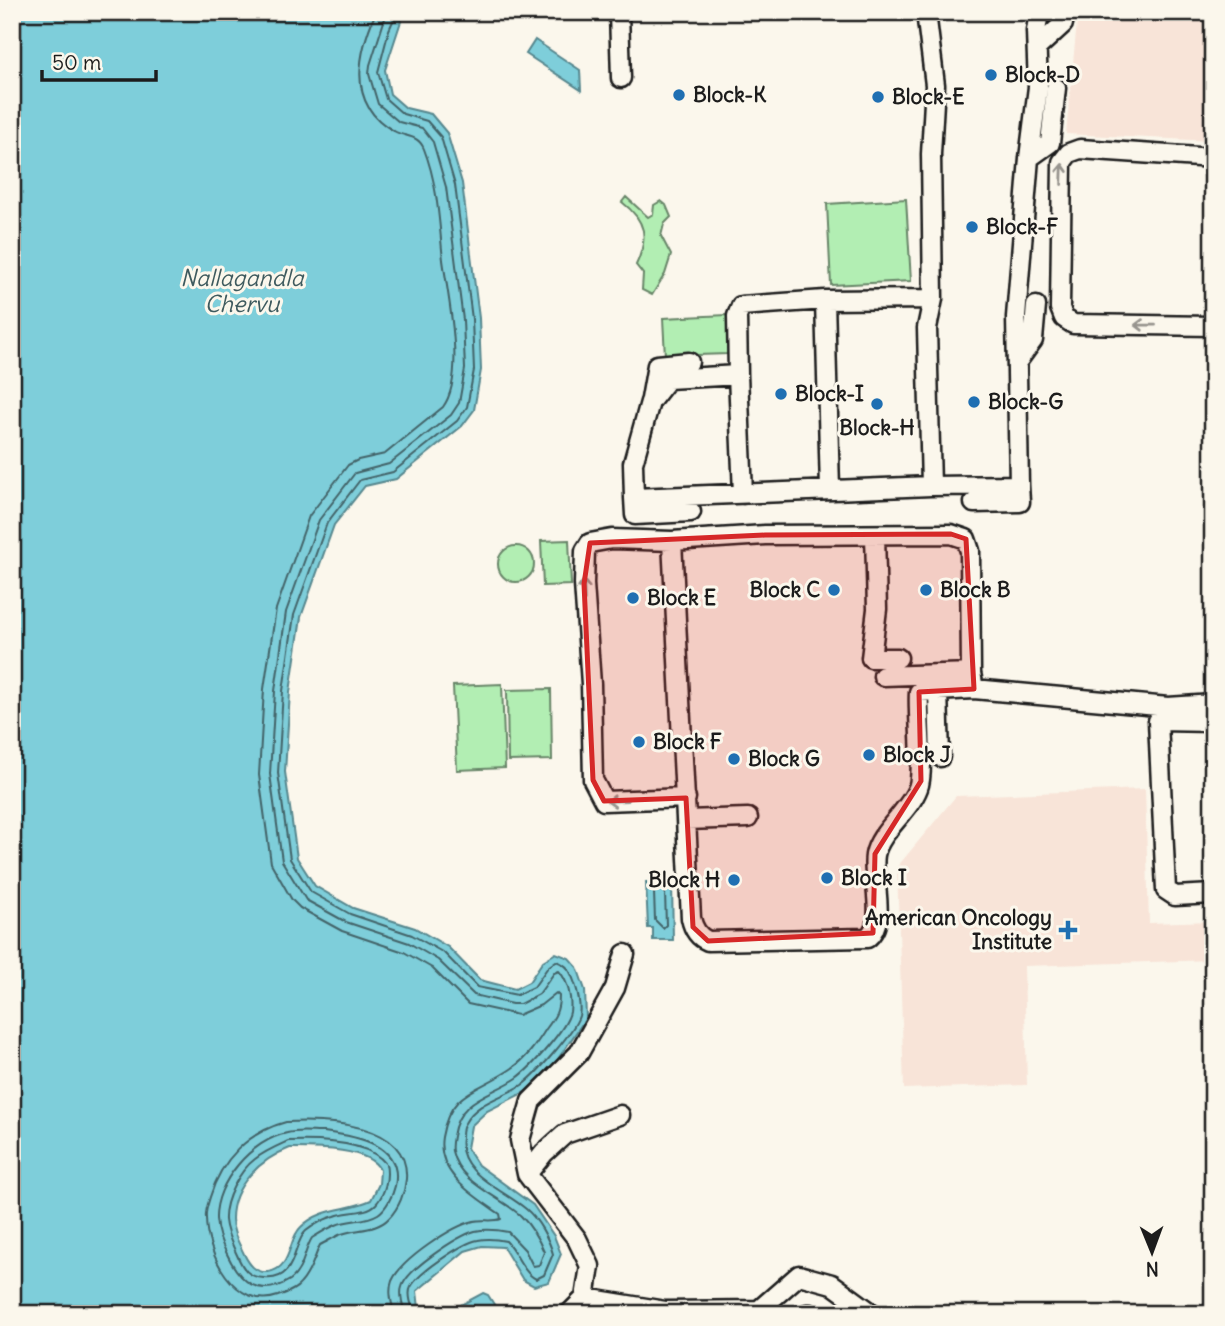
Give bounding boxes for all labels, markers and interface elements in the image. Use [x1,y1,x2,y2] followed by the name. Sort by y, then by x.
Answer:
[42,38,156,82] scale bar
[52,49,101,76] text: 50 m
[1005,61,1080,88] place label: Block-D
[983,67,999,83] marker: Block-D
[693,81,767,108] place label: Block-K
[892,83,965,110] place label: Block-E
[671,87,687,103] marker: Block-K
[870,89,886,105] marker: Block-E
[1056,163,1069,186] one-way arrow
[986,213,1058,240] place label: Block-F
[964,219,980,235] marker: Block-F
[180,263,306,318] water label: Nallagandla Chervu
[1133,318,1156,332] one-way arrow
[795,380,864,407] place label: Block-I
[773,386,789,402] marker: Block-I
[988,388,1064,415] place label: Block-G
[966,394,982,410] marker: Block-G
[869,396,885,412] marker: Block-H
[839,414,915,441] place label: Block-H
[750,576,820,603] place label: Block C
[940,576,1011,603] place label: Block B
[578,579,591,602] one-way arrow
[826,582,842,598] marker: Block C
[918,582,934,598] marker: Block B
[647,584,716,611] place label: Block E
[625,590,641,606] marker: Block E
[653,728,722,755] place label: Block F
[631,734,647,750] marker: Block F
[883,741,951,768] place label: Block J
[748,745,820,772] place label: Block G
[861,747,877,763] marker: Block J
[726,751,742,767] marker: Block G
[606,794,629,807] one-way arrow
[841,864,907,891] place label: Block I
[648,866,720,893] place label: Block H
[819,870,835,886] marker: Block I
[726,872,742,888] marker: Block H
[865,904,1052,955] place label: American Oncology Institute
[1058,920,1078,940] marker: American Oncology Institute
[1116,1218,1186,1288] north arrow
[1146,1257,1159,1281] text: N

